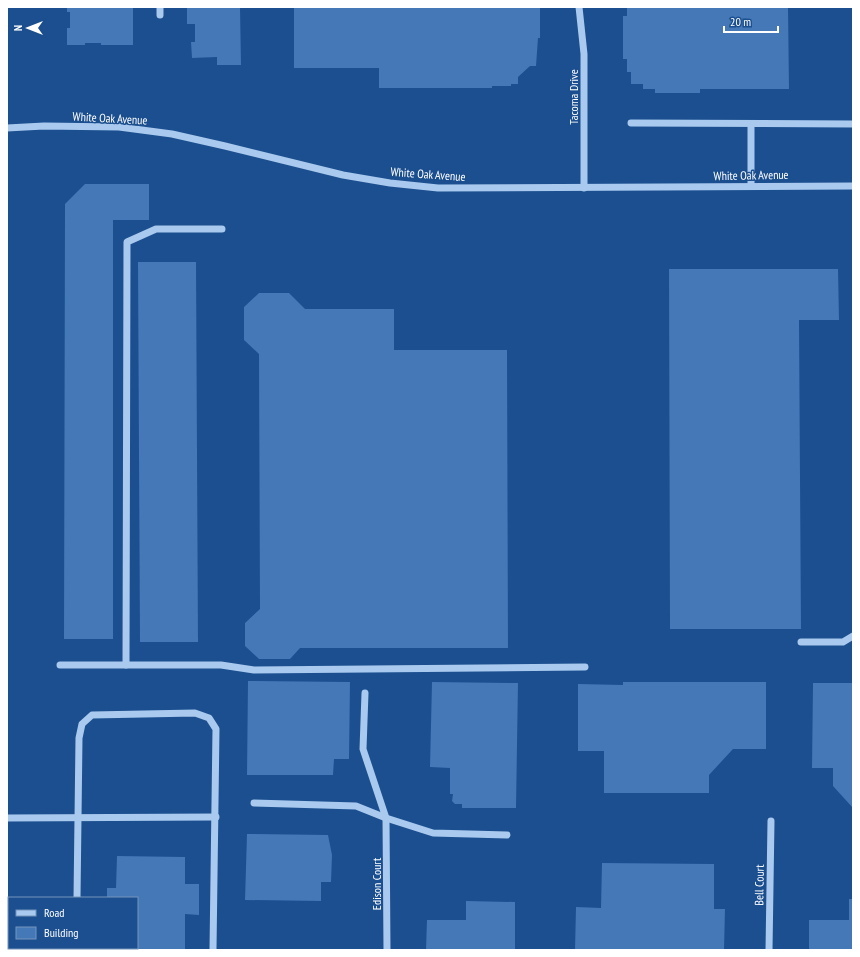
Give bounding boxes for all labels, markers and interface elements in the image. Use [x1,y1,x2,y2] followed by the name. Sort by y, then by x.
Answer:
[8,8,48,48] north arrow
[724,8,778,34] scale bar
[730,14,751,29] text: 20 m
[11,25,25,31] text: N
[566,69,581,125] street label: Tacoma Drive
[72,109,148,127] street label: White Oak Avenue
[390,164,466,184] street label: White Oak Avenue
[713,167,789,183] street label: White Oak Avenue
[369,857,384,910] street label: Edison Court
[751,864,767,906] street label: Bell Court
[8,897,138,949] legend
[44,905,64,920] text: Road
[44,925,79,940] text: Building

